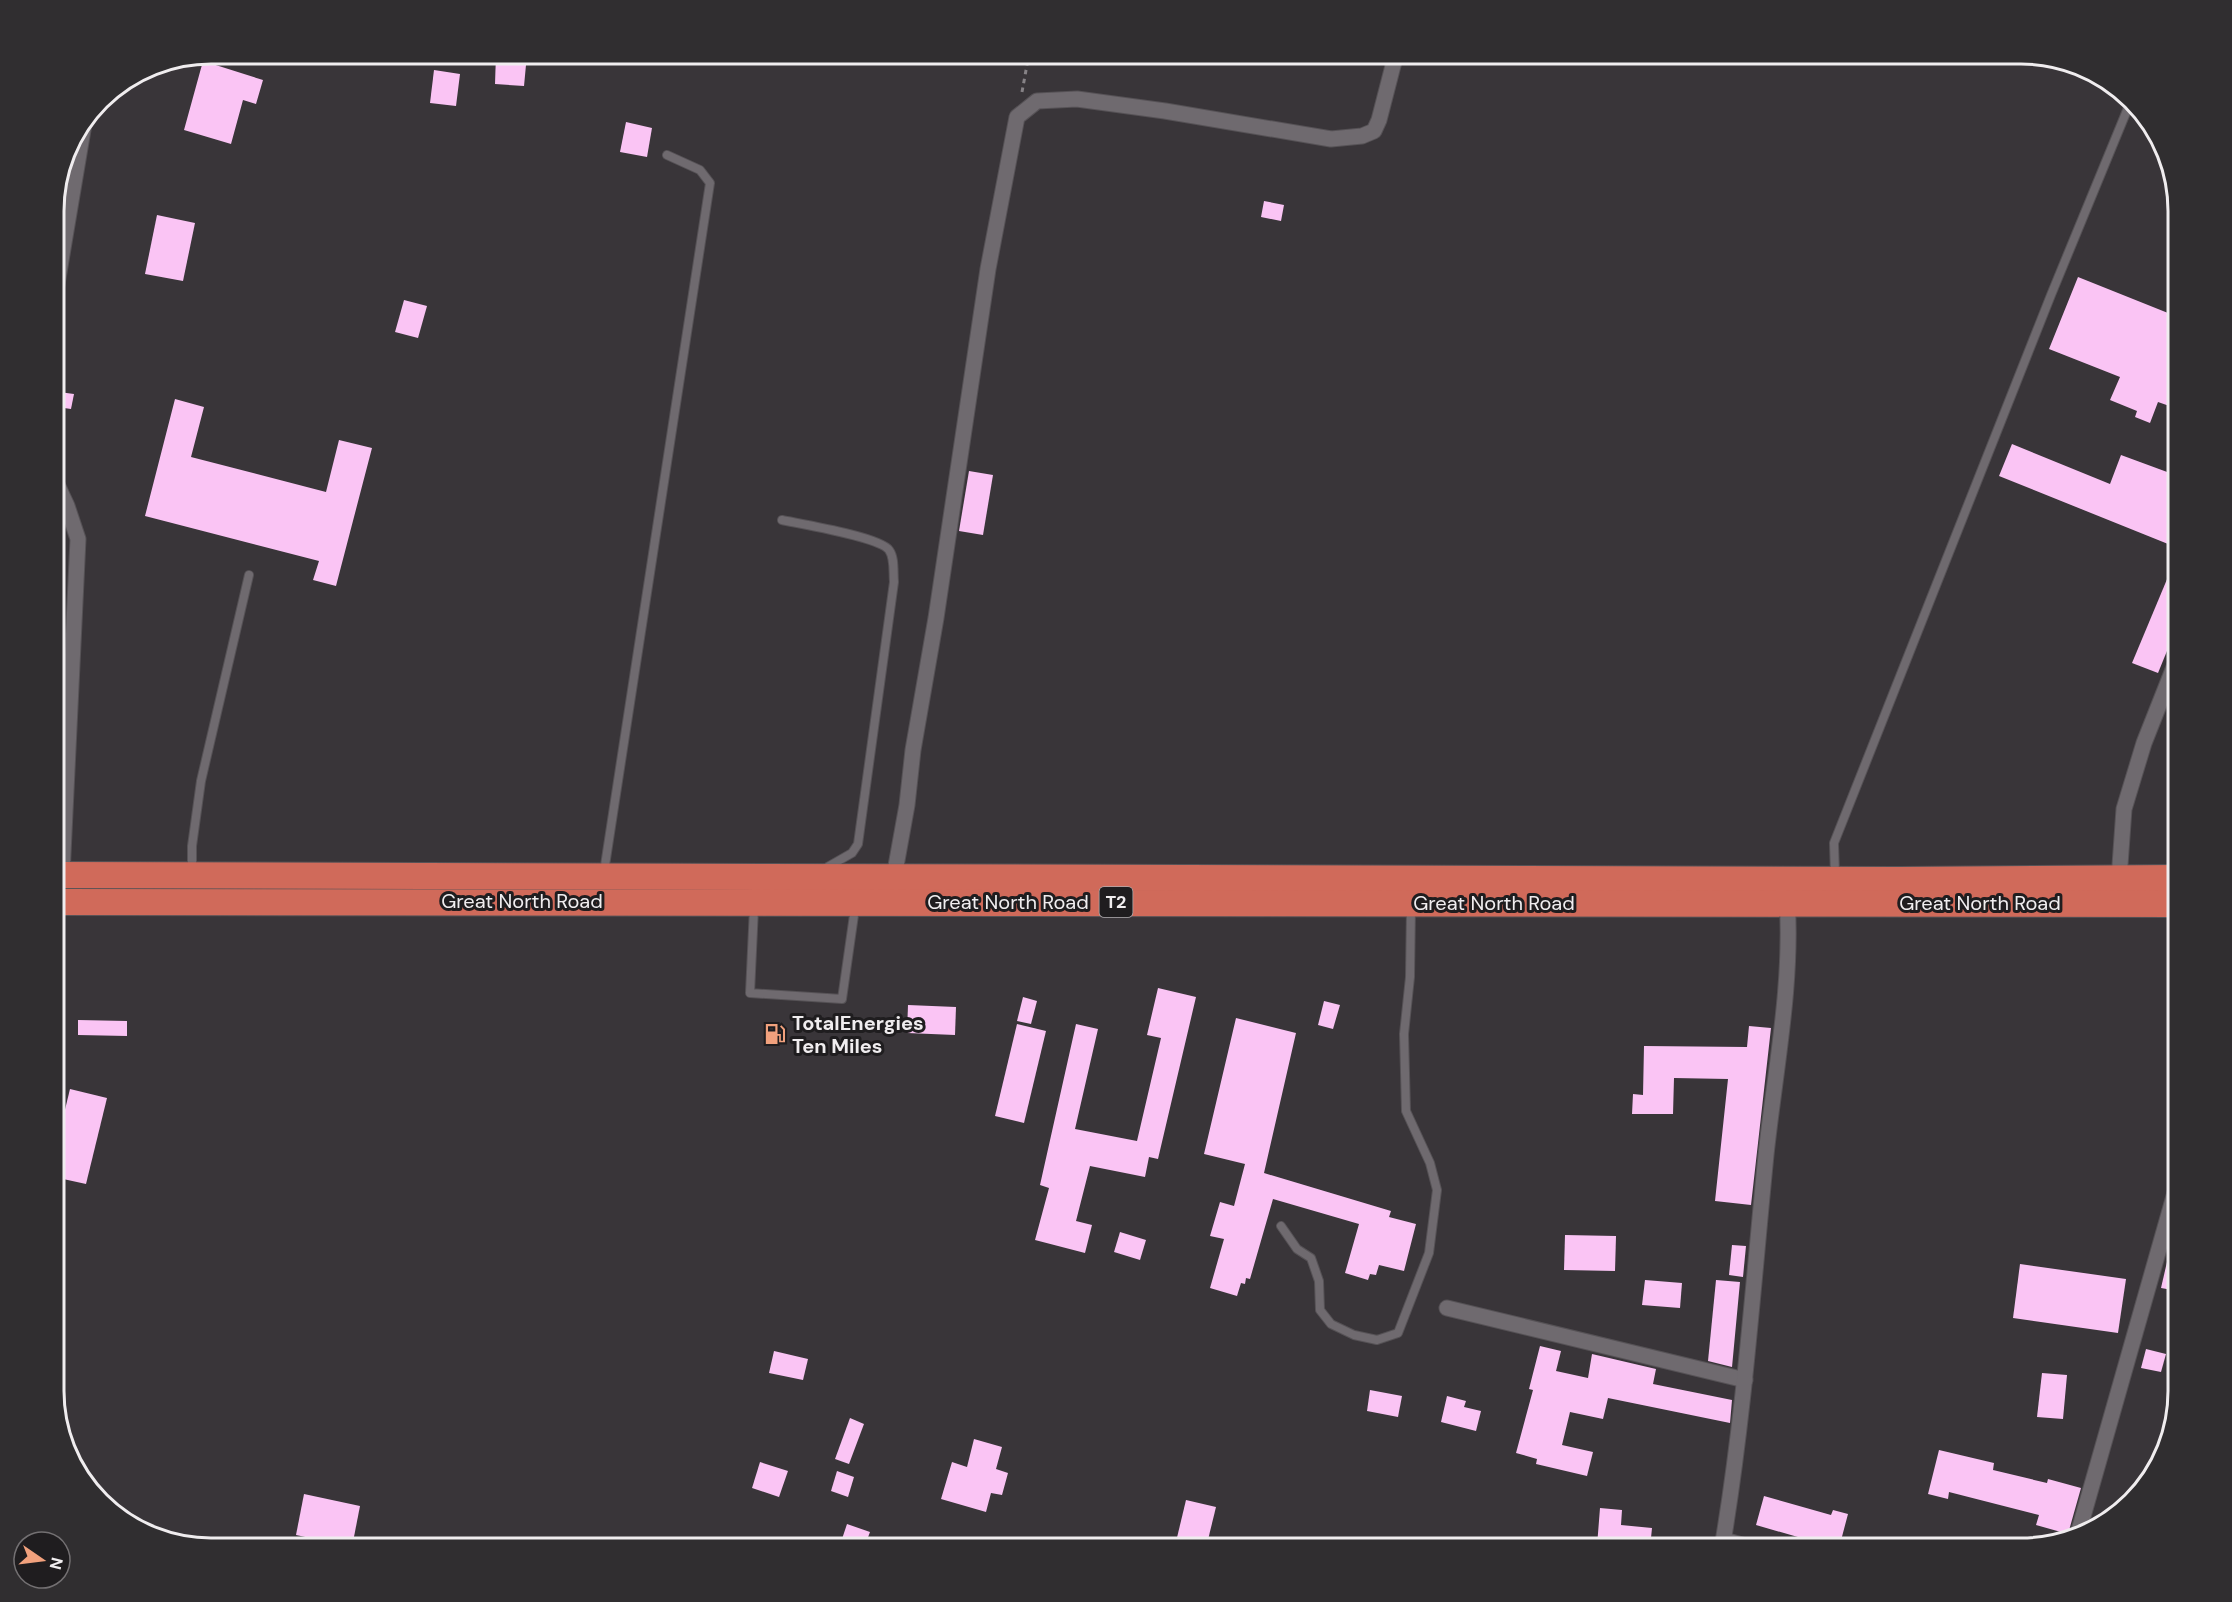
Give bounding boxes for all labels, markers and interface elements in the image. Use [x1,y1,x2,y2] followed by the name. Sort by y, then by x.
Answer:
[1100,887,1132,917] road number: T2
[441,888,603,914] street label: Great North Road
[927,889,1089,915] street label: Great North Road
[1413,890,1575,916] street label: Great North Road
[1899,890,2061,916] street label: Great North Road
[792,1010,924,1059] place label: TotalEnergies Ten Miles
[763,1022,787,1046] fuel station icon: TotalEnergies Ten Miles
[12,1530,72,1590] north arrow
[44,1555,68,1572] text: N

